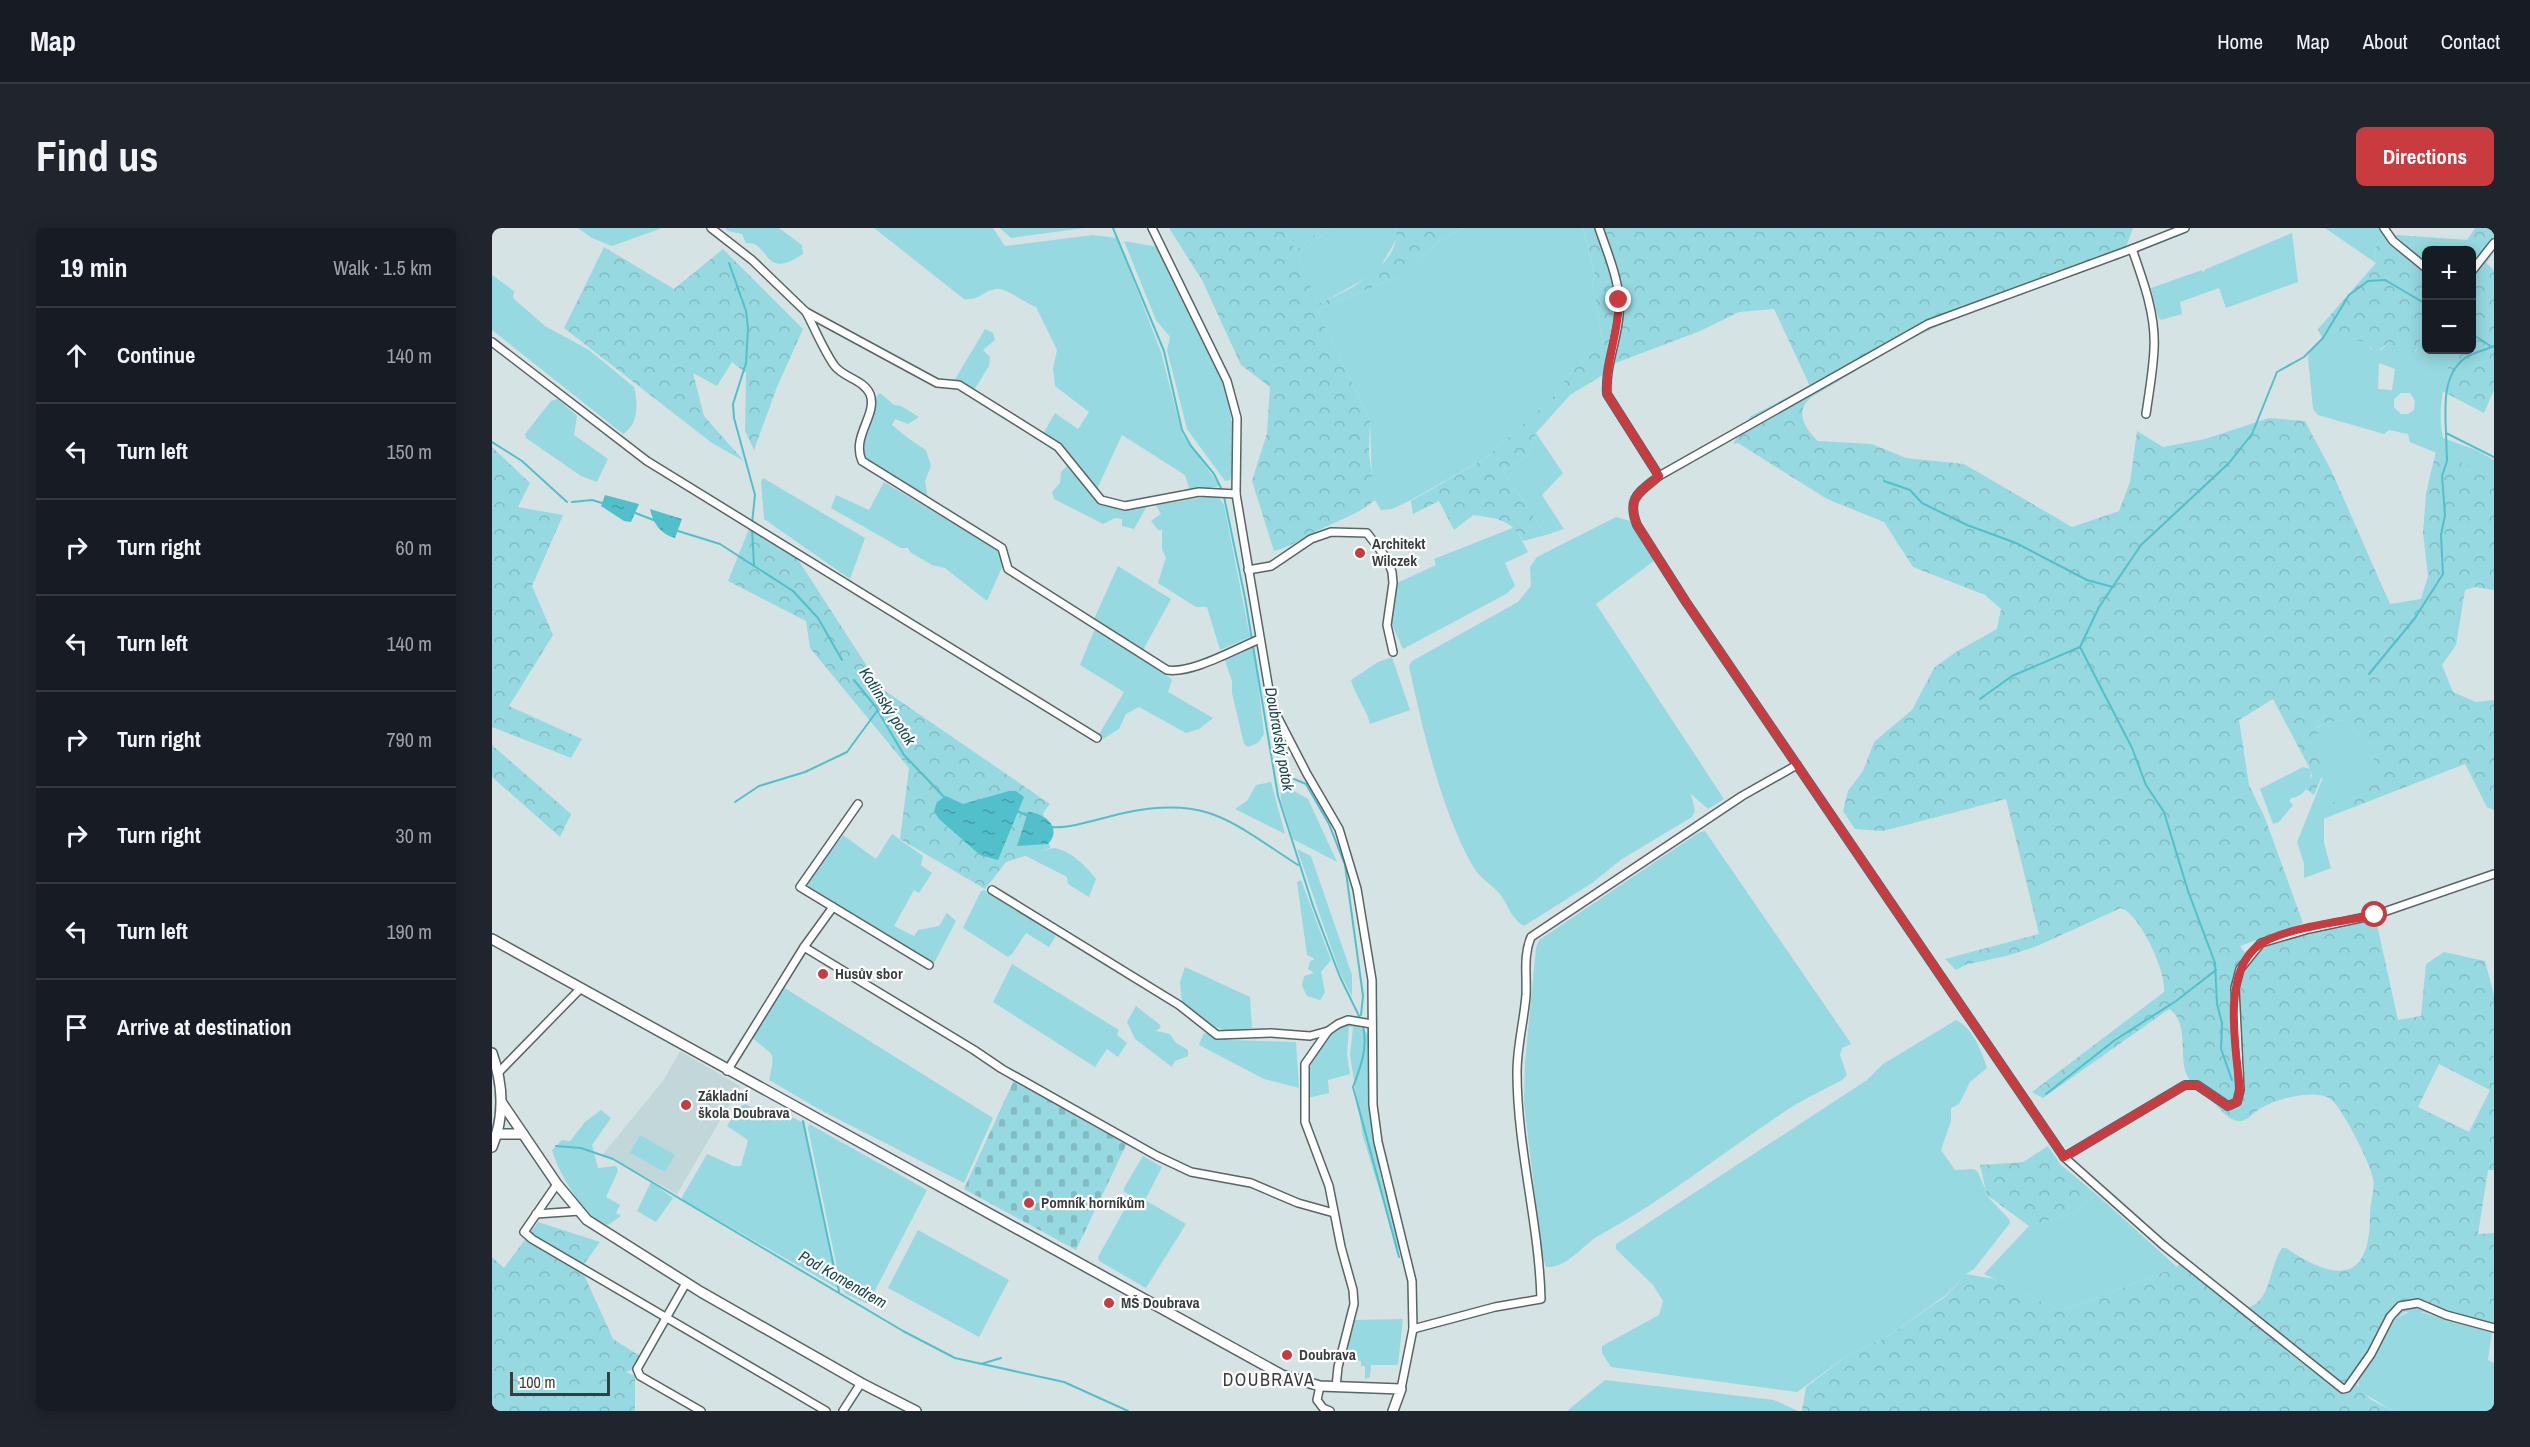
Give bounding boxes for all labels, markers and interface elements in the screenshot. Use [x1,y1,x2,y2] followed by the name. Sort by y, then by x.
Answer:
[30,22,76,60] text: Map
[2217,27,2263,56] text: Home
[2296,27,2330,56] text: Map
[2363,27,2408,56] text: About
[2441,27,2500,56] text: Contact
[2356,127,2494,186] button: Directions
[36,128,158,184] text: Find us
[2422,246,2476,354] map controls
[2422,246,2476,300] button: +
[60,250,128,285] text: 19 min
[333,254,432,281] text: Walk · 1.5 km
[1605,286,1631,312] route end
[2422,300,2476,354] button: −
[60,339,93,372] icon: ahead
[117,340,195,370] text: Continue
[386,342,432,369] text: 140 m
[60,435,93,468] icon: left
[117,436,188,466] text: Turn left
[386,438,432,465] text: 150 m
[60,531,93,564] icon: right
[117,532,201,562] text: Turn right
[1372,533,1425,571] place label: Architekt Wilczek
[396,534,432,561] text: 60 m
[1353,546,1367,560] marker: Architekt Wilczek
[60,627,93,660] icon: left
[117,628,188,658] text: Turn left
[386,630,432,657] text: 140 m
[855,663,922,750] water label: Kotlinský potok
[1260,685,1300,793] water label: Doubravský potok
[60,723,93,756] icon: right
[117,724,201,754] text: Turn right
[386,726,432,753] text: 790 m
[60,819,93,852] icon: right
[117,820,201,850] text: Turn right
[396,822,432,849] text: 30 m
[2361,901,2387,927] route start
[60,915,93,948] icon: left
[117,916,188,946] text: Turn left
[386,918,432,945] text: 190 m
[835,963,903,984] place label: Husův sbor
[816,967,830,981] marker: Husův sbor
[60,1011,93,1044] icon: arrive
[117,1012,291,1042] text: Arrive at destination
[698,1085,790,1123] place label: Základní škola Doubrava
[679,1098,693,1112] marker: Základní škola Doubrava
[1041,1192,1145,1213] place label: Pomník horníkům
[1022,1196,1036,1210] marker: Pomník horníkům
[795,1245,891,1313] water label: Pod Komendrem
[1121,1292,1200,1313] place label: MŠ Doubrava
[1102,1296,1116,1310] marker: MŠ Doubrava
[1299,1344,1356,1365] place label: Doubrava
[1280,1348,1294,1362] marker: Doubrava
[1223,1367,1315,1392] district label: DOUBRAVA
[510,1369,610,1396] scale bar
[519,1371,555,1393] text: 100 m

